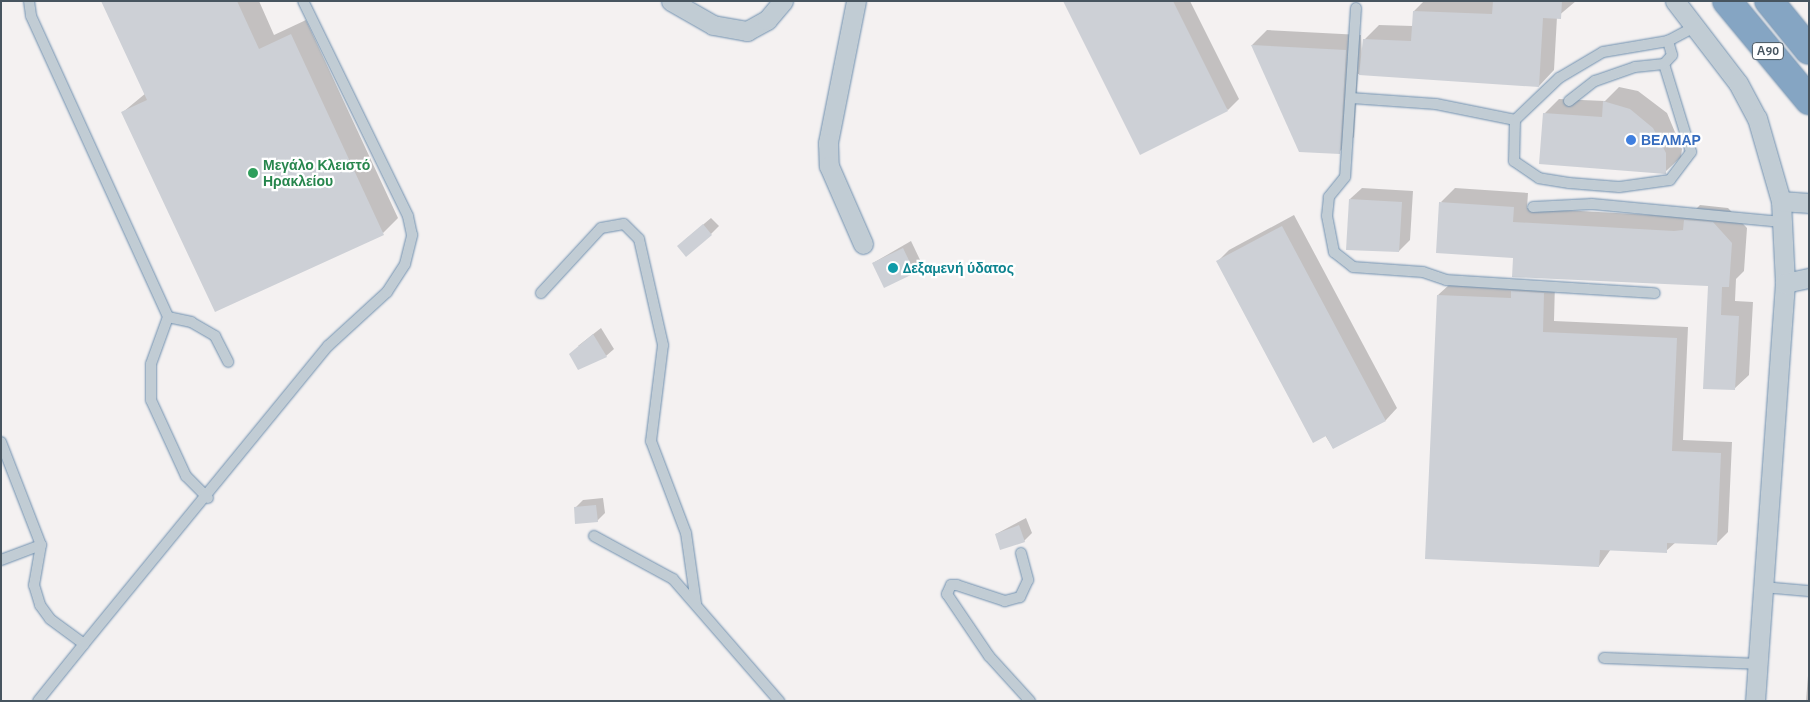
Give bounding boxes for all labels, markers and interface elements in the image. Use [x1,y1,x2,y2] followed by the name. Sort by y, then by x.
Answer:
[1752,41,1784,60] road number: Α90
[1641,132,1701,148] place label: ΒΕΛΜΑΡ
[1625,134,1637,146] marker: ΒΕΛΜΑΡ
[263,157,370,190] place label: Μεγάλο Κλειστό Ηρακλείου
[247,167,259,179] marker: Μεγάλο Κλειστό Ηρακλείου
[903,260,1014,276] place label: Δεξαμενή ύδατος
[887,262,899,274] marker: Δεξαμενή ύδατος

